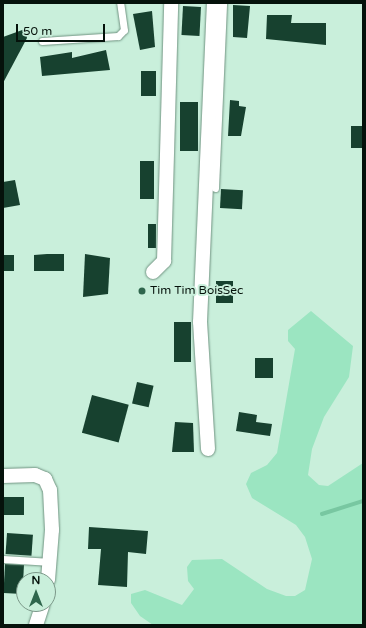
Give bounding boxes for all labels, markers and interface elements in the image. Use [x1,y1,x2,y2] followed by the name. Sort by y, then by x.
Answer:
[18,16,107,42] scale bar
[23,24,52,38] text: 50 m
[150,284,243,298] place label: Tim Tim BoisSec
[137,286,147,296] marker: Tim Tim BoisSec
[16,572,56,612] north arrow
[32,574,40,587] text: N

